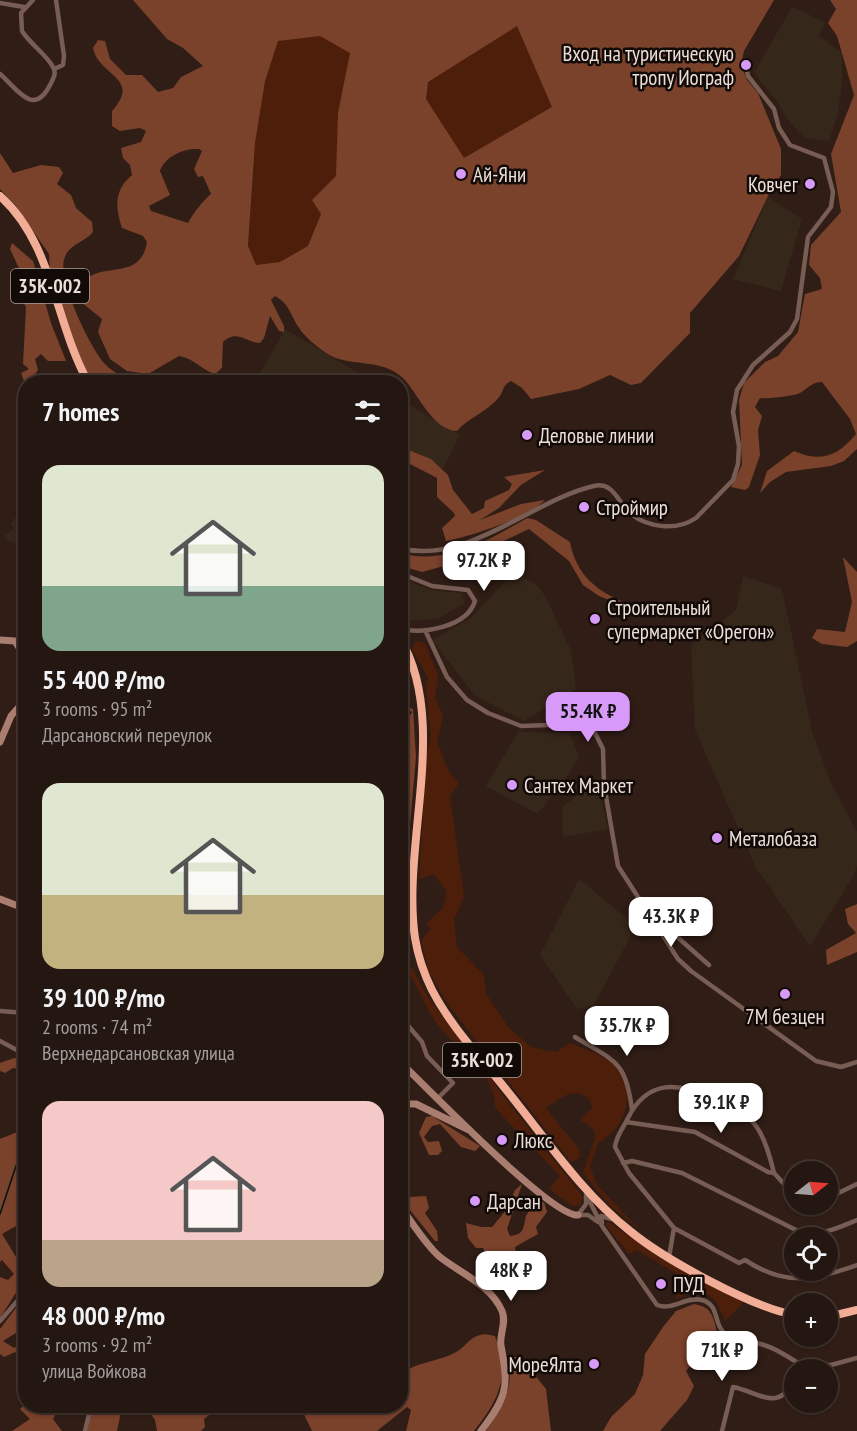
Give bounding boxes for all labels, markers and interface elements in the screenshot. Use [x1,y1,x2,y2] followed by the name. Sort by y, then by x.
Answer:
[562,40,734,91] place label: Вход на туристическую тропу Иограф
[739,58,753,72] marker: Вход на туристическую тропу Иограф
[473,161,526,188] place label: Ай-Яни
[454,167,468,181] marker: Ай-Яни
[748,171,799,198] place label: Ковчег
[803,177,817,191] marker: Ковчег
[11,269,89,303] road number: 35К-002
[42,395,119,428] text: 7 homes
[351,395,384,428] icon: filters
[539,422,654,449] place label: Деловые линии
[520,428,534,442] marker: Деловые линии
[596,494,668,521] place label: Строймир
[577,500,591,514] marker: Строймир
[159,504,267,612] icon: home
[429,541,539,592] pin: 97.2K ₽
[457,547,511,573] text: 97.2K ₽
[607,594,774,645] place label: Строительный супермаркет «Орегон»
[588,612,602,626] marker: Строительный супермаркет «Орегон»
[42,663,165,696] text: 55 400 ₽/mo
[533,692,643,743] pin: 55.4K ₽
[42,696,152,722] text: 3 rooms · 95 m²
[560,698,616,724] text: 55.4K ₽
[42,722,212,748] text: Дарсановский переулок
[524,772,633,799] place label: Сантех Маркет
[505,778,519,792] marker: Сантех Маркет
[159,822,267,930] icon: home
[729,825,817,852] place label: Металобаза
[710,831,724,845] marker: Металобаза
[616,897,726,948] pin: 43.3K ₽
[643,903,699,929] text: 43.3K ₽
[42,981,165,1014] text: 39 100 ₽/mo
[778,987,792,1001] marker: 7М безцен
[745,1003,825,1030] place label: 7М безцен
[572,1006,682,1057] pin: 35.7K ₽
[599,1012,655,1038] text: 35.7K ₽
[42,1014,152,1040] text: 2 rooms · 74 m²
[42,1040,235,1066] text: Верхнедарсановская улица
[443,1043,521,1077] road number: 35К-002
[666,1083,776,1134] pin: 39.1K ₽
[693,1089,749,1115] text: 39.1K ₽
[513,1127,553,1154] place label: Люкс
[495,1133,509,1147] marker: Люкс
[159,1140,267,1248] icon: home
[784,1161,838,1215] north arrow
[784,1161,838,1413] map controls
[487,1188,541,1215] place label: Дарсан
[468,1194,482,1208] marker: Дарсан
[784,1227,838,1281] button: locate
[469,1251,553,1302] pin: 48K ₽
[490,1257,532,1283] text: 48K ₽
[673,1271,704,1298] place label: ПУД
[654,1277,668,1291] marker: ПУД
[784,1293,838,1347] button: +
[42,1299,165,1332] text: 48 000 ₽/mo
[680,1331,764,1382] pin: 71K ₽
[42,1332,152,1358] text: 3 rooms · 92 m²
[701,1337,743,1363] text: 71K ₽
[508,1351,582,1378] place label: МореЯлта
[587,1357,601,1371] marker: МореЯлта
[42,1358,146,1384] text: улица Войкова
[784,1359,838,1413] button: −

